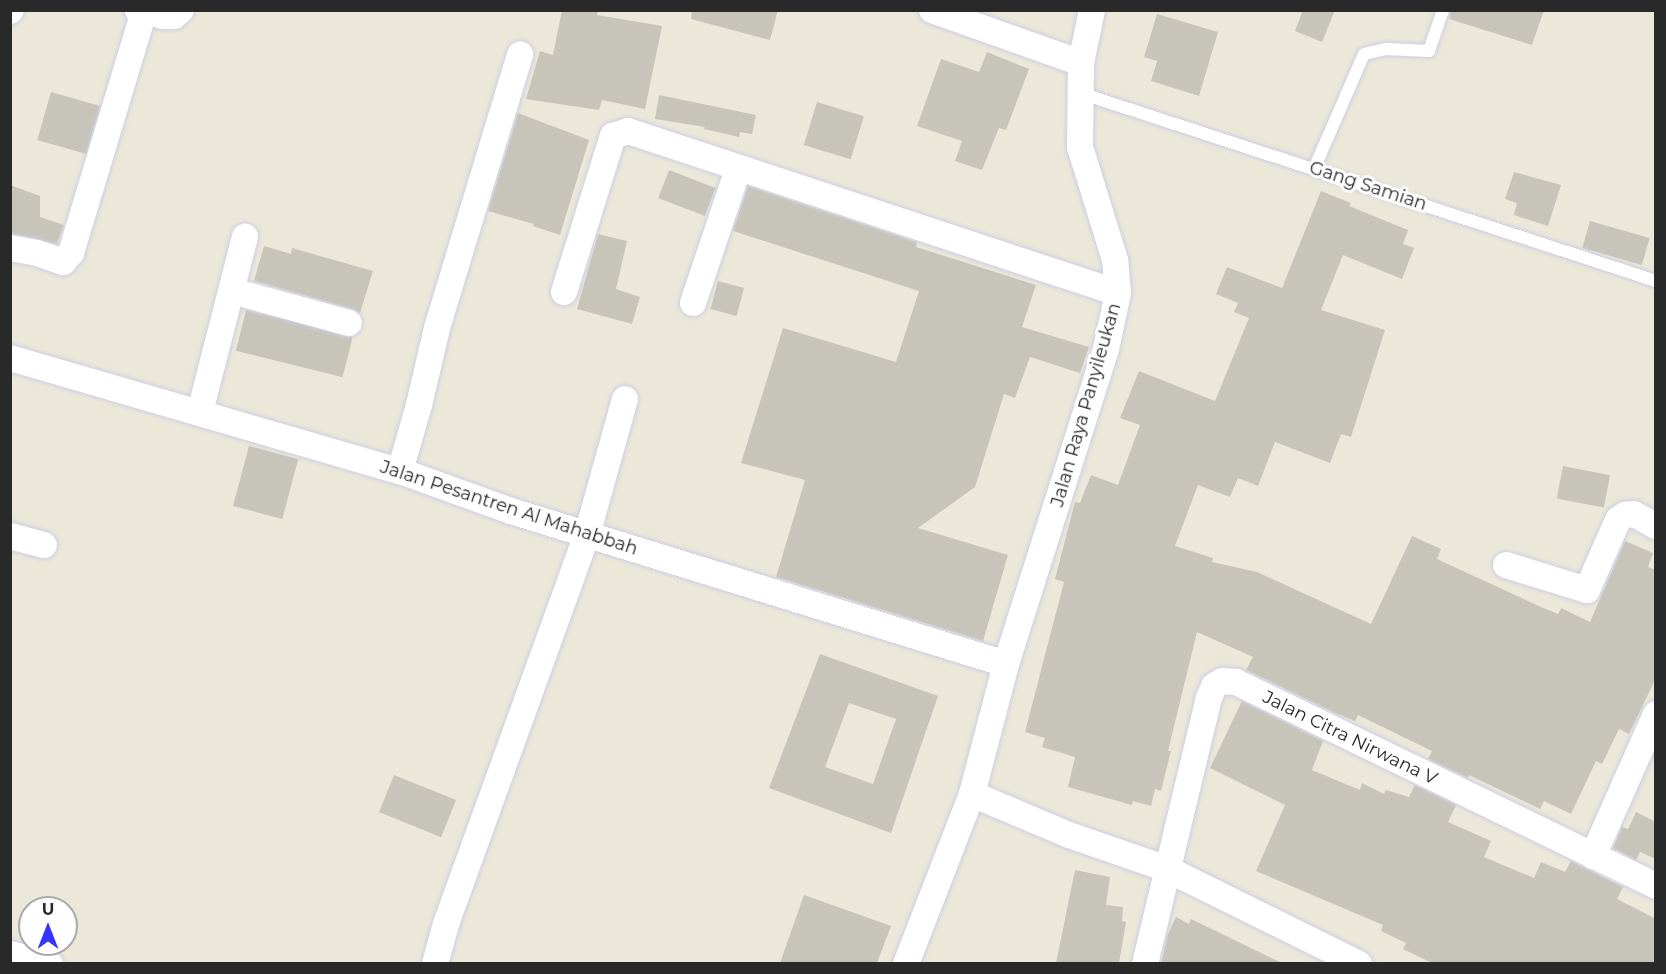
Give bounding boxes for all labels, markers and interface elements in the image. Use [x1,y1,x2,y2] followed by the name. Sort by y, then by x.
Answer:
[1307,157,1429,215] street label: Gang Samian
[1047,301,1125,509] street label: Jalan Raya Panyileukan
[378,456,640,560] street label: Jalan Pesantren Al Mahabbah
[1259,686,1441,790] street label: Jalan Citra Nirwana V
[18,896,78,956] north arrow
[42,900,54,919] text: U

